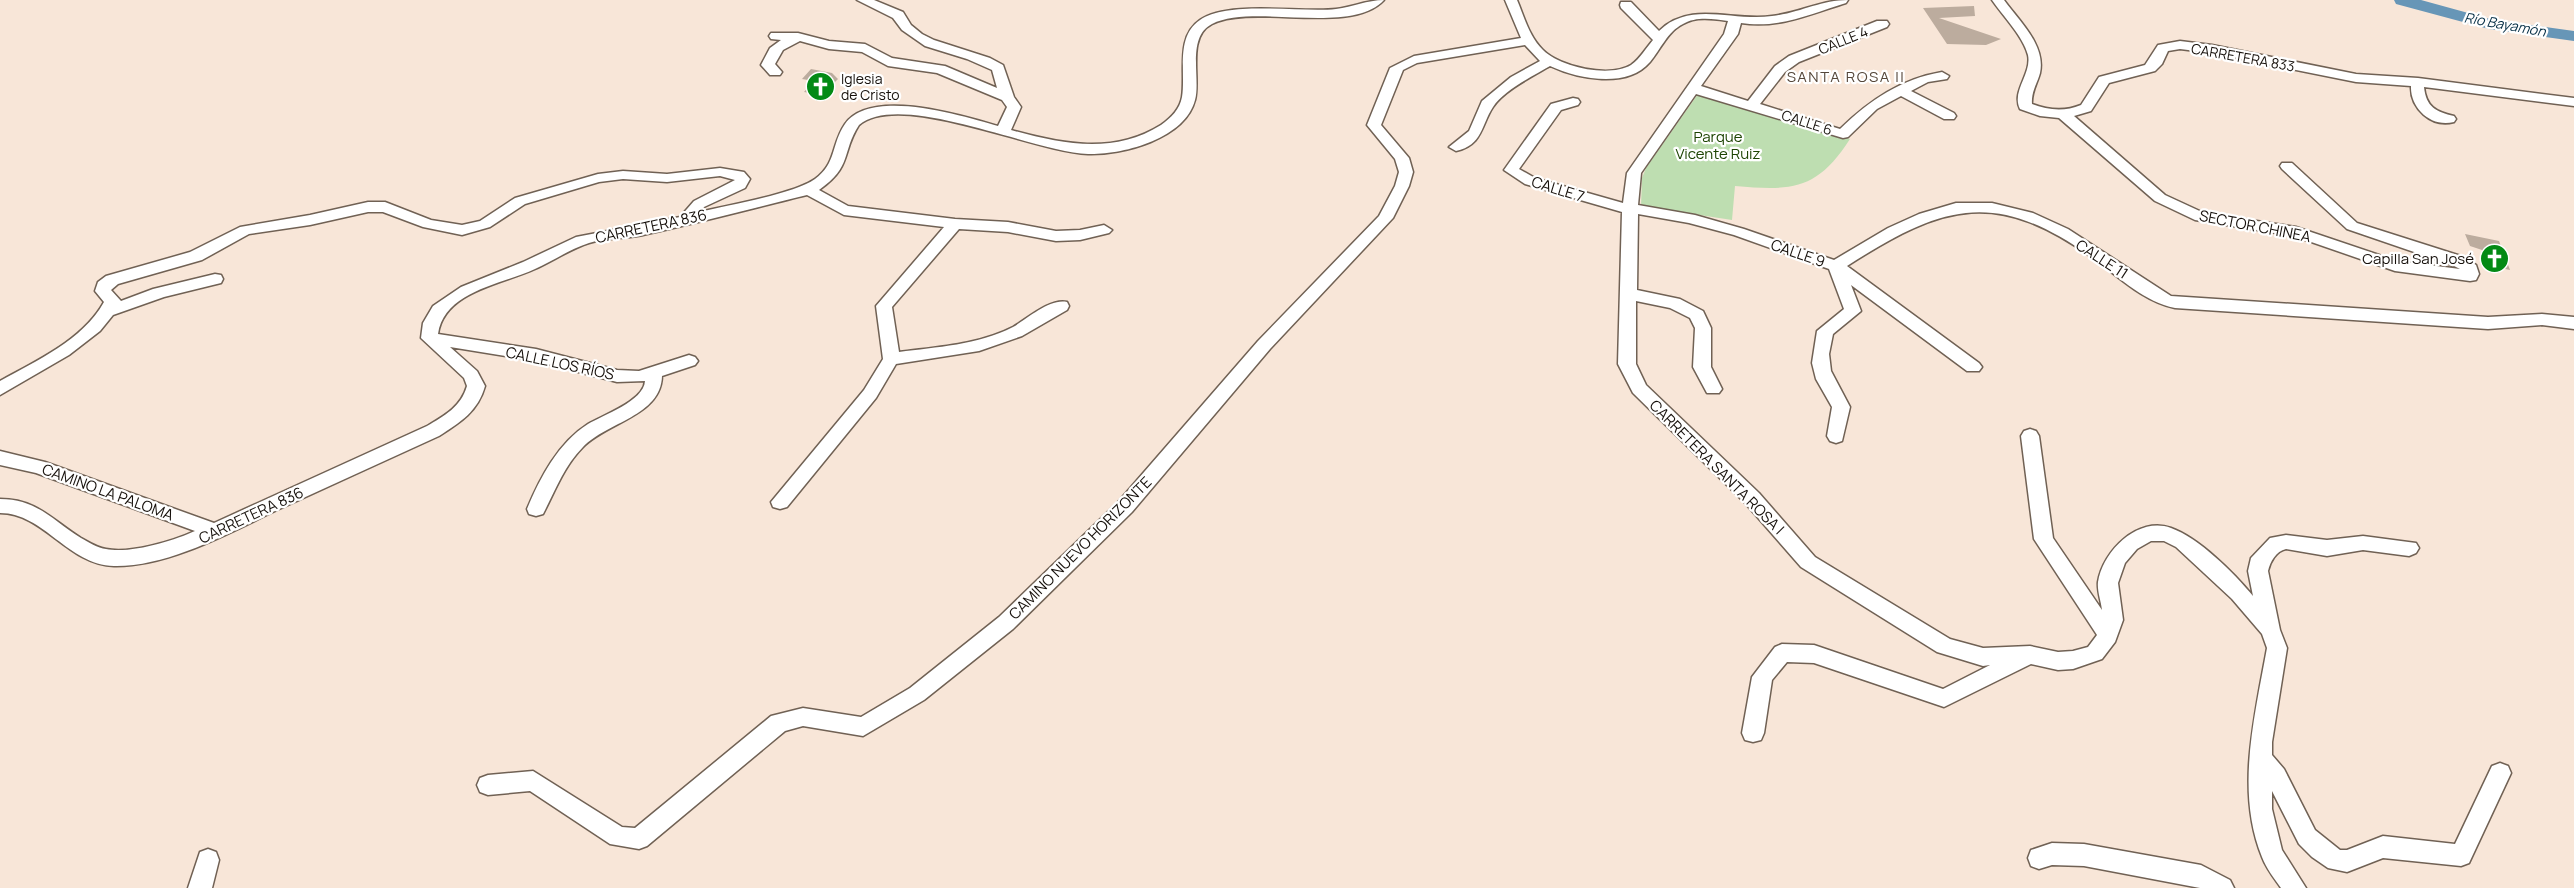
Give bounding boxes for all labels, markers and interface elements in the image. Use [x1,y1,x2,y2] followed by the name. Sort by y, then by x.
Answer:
[2463,7,2548,41] water label: Río Bayamón
[1815,21,1871,59] street label: CALLE 4
[2190,39,2296,75] street label: CARRETERA 833
[1787,66,1905,87] district label: SANTA ROSA II
[841,69,900,104] place label: Iglesia de Cristo
[804,70,836,102] church icon: Iglesia de Cristo
[1779,105,1835,139] street label: CALLE 6
[1675,126,1761,164] park label: Parque Vicente Ruiz
[1529,171,1587,207] street label: CALLE 7
[593,204,709,248] street label: CARRETERA 836
[2197,205,2313,247] street label: SECTOR CHINEA
[1768,234,1828,272] street label: CALLE 9
[2072,234,2132,284] street label: CALLE 11
[2479,242,2511,274] church icon: Capilla San José
[2362,248,2474,269] place label: Capilla San José
[504,341,616,385] street label: CALLE LOS RÍOS
[1645,395,1789,539] street label: CARRETERA SANTA ROSA I
[39,458,177,526] street label: CAMINO LA PALOMA
[1004,472,1156,624] street label: CAMINO NUEVO HORIZONTE
[195,482,307,548] street label: CARRETERA 836

